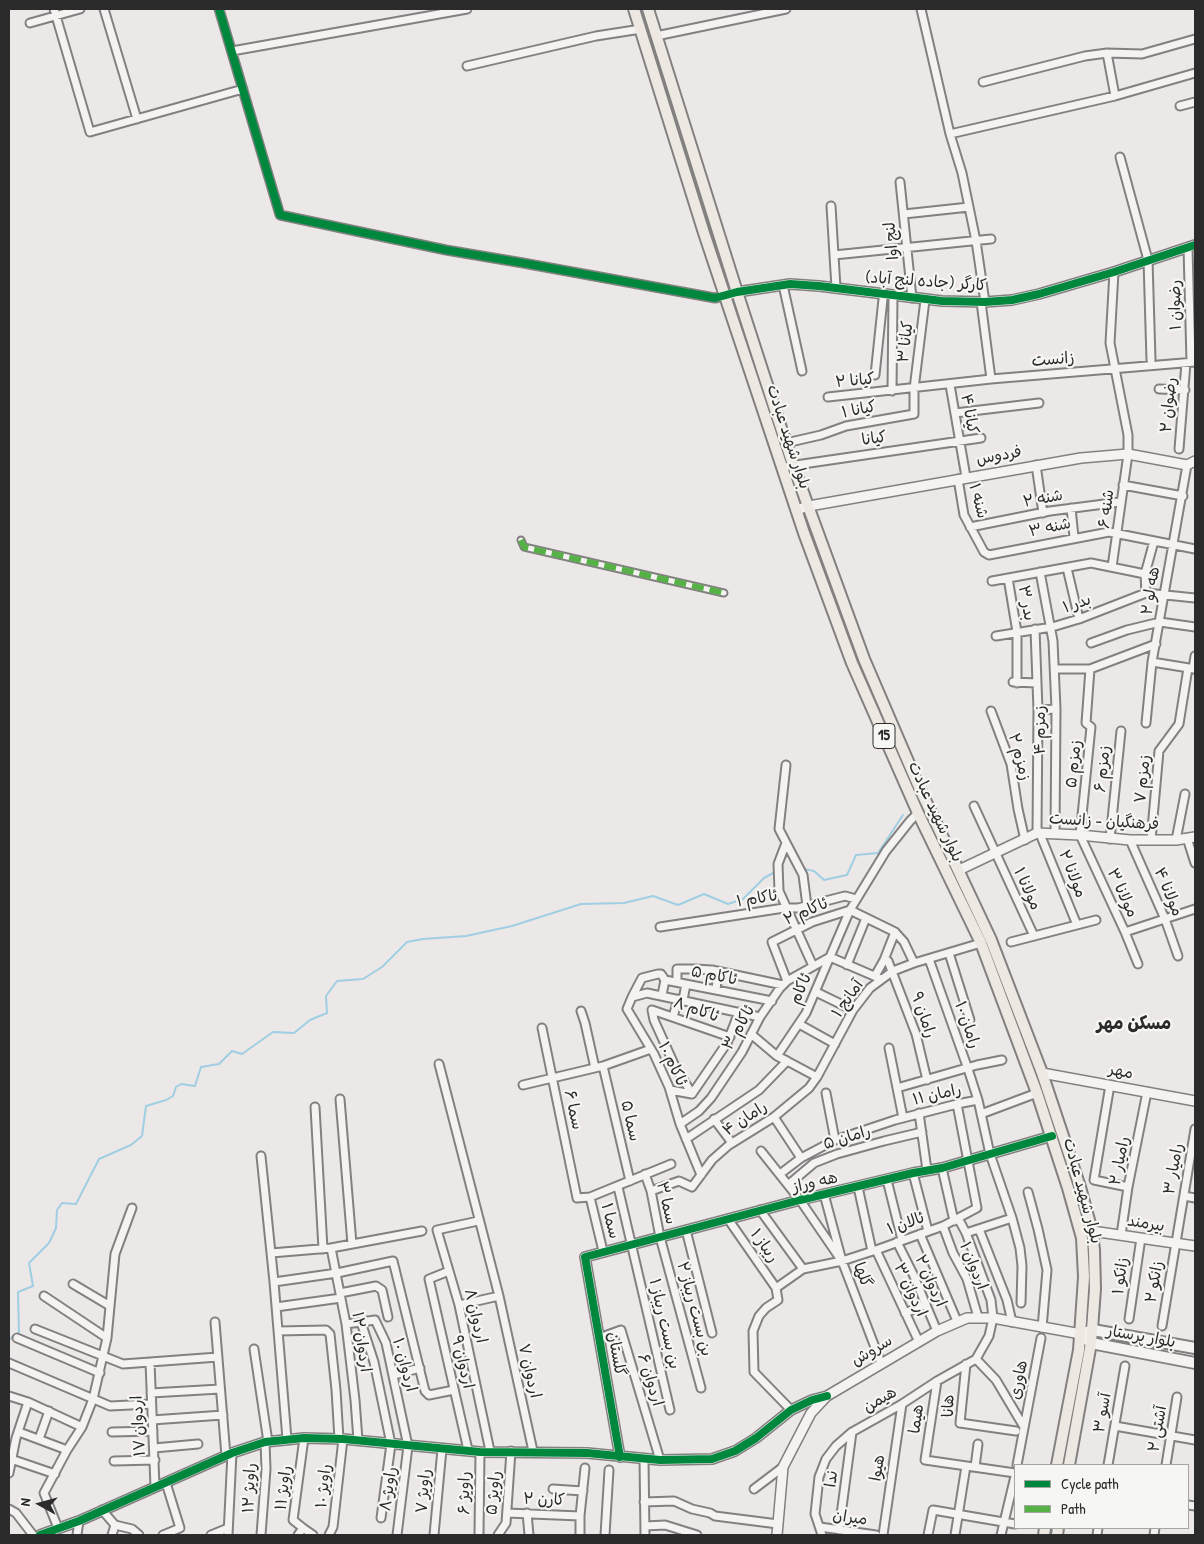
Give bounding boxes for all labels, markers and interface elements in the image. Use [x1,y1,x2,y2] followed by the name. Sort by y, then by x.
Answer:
[880,221,904,261] street label: لنج اوا
[865,268,987,296] street label: کارگر (جاده لنج آباد)
[1166,280,1186,330] street label: رضوان ۱
[894,320,918,364] street label: کیانا ۳
[1031,349,1075,371] street label: زانست
[834,370,876,392] street label: کیانا ۲
[1157,376,1181,434] street label: رضوان ۲
[762,382,814,492] street label: بلوار شهید عبادت
[956,392,982,436] street label: کیانا ۴
[840,397,878,423] street label: کیانا ۱
[860,428,888,450] street label: کیانا
[975,443,1023,469] street label: فردوس
[964,482,992,520] street label: شنه ۱
[1022,486,1064,512] street label: شنه ۲
[1095,488,1119,530] street label: شنه ۶
[1027,514,1073,542] street label: شنه ۳
[1138,565,1164,617] street label: هه لو ۲
[1013,584,1039,622] street label: بدر ۳
[1060,590,1094,618] street label: بدر ۱
[1031,705,1051,755] street label: زمزم ۴
[873,724,895,748] road number: 15
[1003,731,1035,783] street label: زمزم ۲
[1062,739,1086,789] street label: زمزم ۵
[1091,745,1115,793] street label: زمزم ۶
[1131,754,1155,804] street label: زمزم ۷
[903,759,967,865] street label: بلوار شهید عبادت
[1048,810,1160,834] street label: فرهنگیان - زانست
[1054,847,1090,901] street label: مولانا ۲
[1009,865,1045,913] street label: مولانا ۱
[1102,865,1142,921] street label: مولانا ۳
[1149,865,1187,919] street label: مولانا ۴
[735,886,779,912] street label: ئاکام ۱
[781,894,831,930] street label: ئاکام ۲
[689,962,739,990] street label: ئاکام ۵
[786,971,816,1007] street label: ئاکام
[828,976,868,1022] street label: آمانج ۱
[906,989,940,1041] street label: رامان ۹
[671,993,721,1027] street label: ئاکام ۸
[950,999,984,1051] street label: رامان ۱۰
[719,1002,759,1054] street label: ئاکام ۳
[1097,1013,1171,1035] district label: مسکن مهر
[653,1039,691,1089] street label: ئاکام ۱۰
[1107,1060,1135,1084] street label: مهر
[911,1080,963,1110] street label: رامان ۱۱
[559,1088,587,1132] street label: سما ۶
[719,1097,771,1141] street label: رامان ۴
[616,1099,644,1143] street label: سما ۵
[821,1122,873,1154] street label: رامان ۵
[1106,1135,1134,1187] street label: رامیار ۲
[1059,1136,1105,1246] street label: بلوار شهید عبادت
[1160,1142,1188,1196] street label: رامیار ۳
[790,1168,840,1198] street label: هه وراز
[652,1180,680,1226] street label: سما ۳
[596,1201,624,1241] street label: سما ۱
[885,1208,927,1240] street label: ئالان ۱
[1126,1212,1166,1236] street label: بیرمند
[746,1226,782,1266] street label: ریباز ۱
[955,1239,991,1293] street label: اردوان ۱
[910,1252,950,1310] street label: اردوان ۲
[1109,1256,1133,1296] street label: زانکو ۱
[672,1260,716,1358] street label: بن بست ریباز ۲
[848,1260,876,1290] street label: گلها
[889,1260,931,1320] street label: اردوان ۳
[1142,1260,1168,1304] street label: زانکو ۲
[644,1277,684,1371] street label: بن بست ریباز ۱
[459,1287,491,1345] street label: اردوان ۸
[347,1311,375,1373] street label: اردوان ۱۲
[1105,1322,1177,1352] street label: بلوار پرستار
[603,1330,629,1378] street label: گلستان
[848,1331,896,1371] street label: سروش
[447,1334,477,1390] street label: اردوان ۹
[388,1336,420,1394] street label: اردوان ۱۰
[513,1342,545,1400] street label: اردوان ۷
[633,1352,667,1408] street label: اردوان ۶
[1006,1359,1032,1401] street label: هاوری
[860,1383,900,1417] street label: هیمن
[1090,1391,1116,1435] street label: آسو ۳
[939,1394,959,1418] street label: هانا
[128,1395,150,1457] street label: اردوان ۱۷
[905,1403,929,1435] street label: هیما
[1144,1404,1172,1454] street label: آشتی ۲
[866,1454,890,1482] street label: هیوا
[239,1463,261,1513] street label: راویژ ۱۲
[312,1463,336,1509] street label: راویژ ۱۰
[272,1464,296,1512] street label: راویژ ۱۱
[1014,1464,1189,1529] legend
[376,1466,402,1512] street label: راویژ ۸
[412,1468,436,1514] street label: راویژ ۷
[482,1470,506,1516] street label: راویژ ۵
[821,1470,843,1488] street label: ندا
[455,1471,475,1515] street label: راویژ ۶
[1061,1473,1119,1494] text: Cycle path
[15,1479,65,1529] north arrow
[523,1490,565,1510] street label: کارن ۲
[15,1497,34,1507] text: N
[1061,1498,1086,1519] text: Path
[831,1506,869,1530] street label: میران

